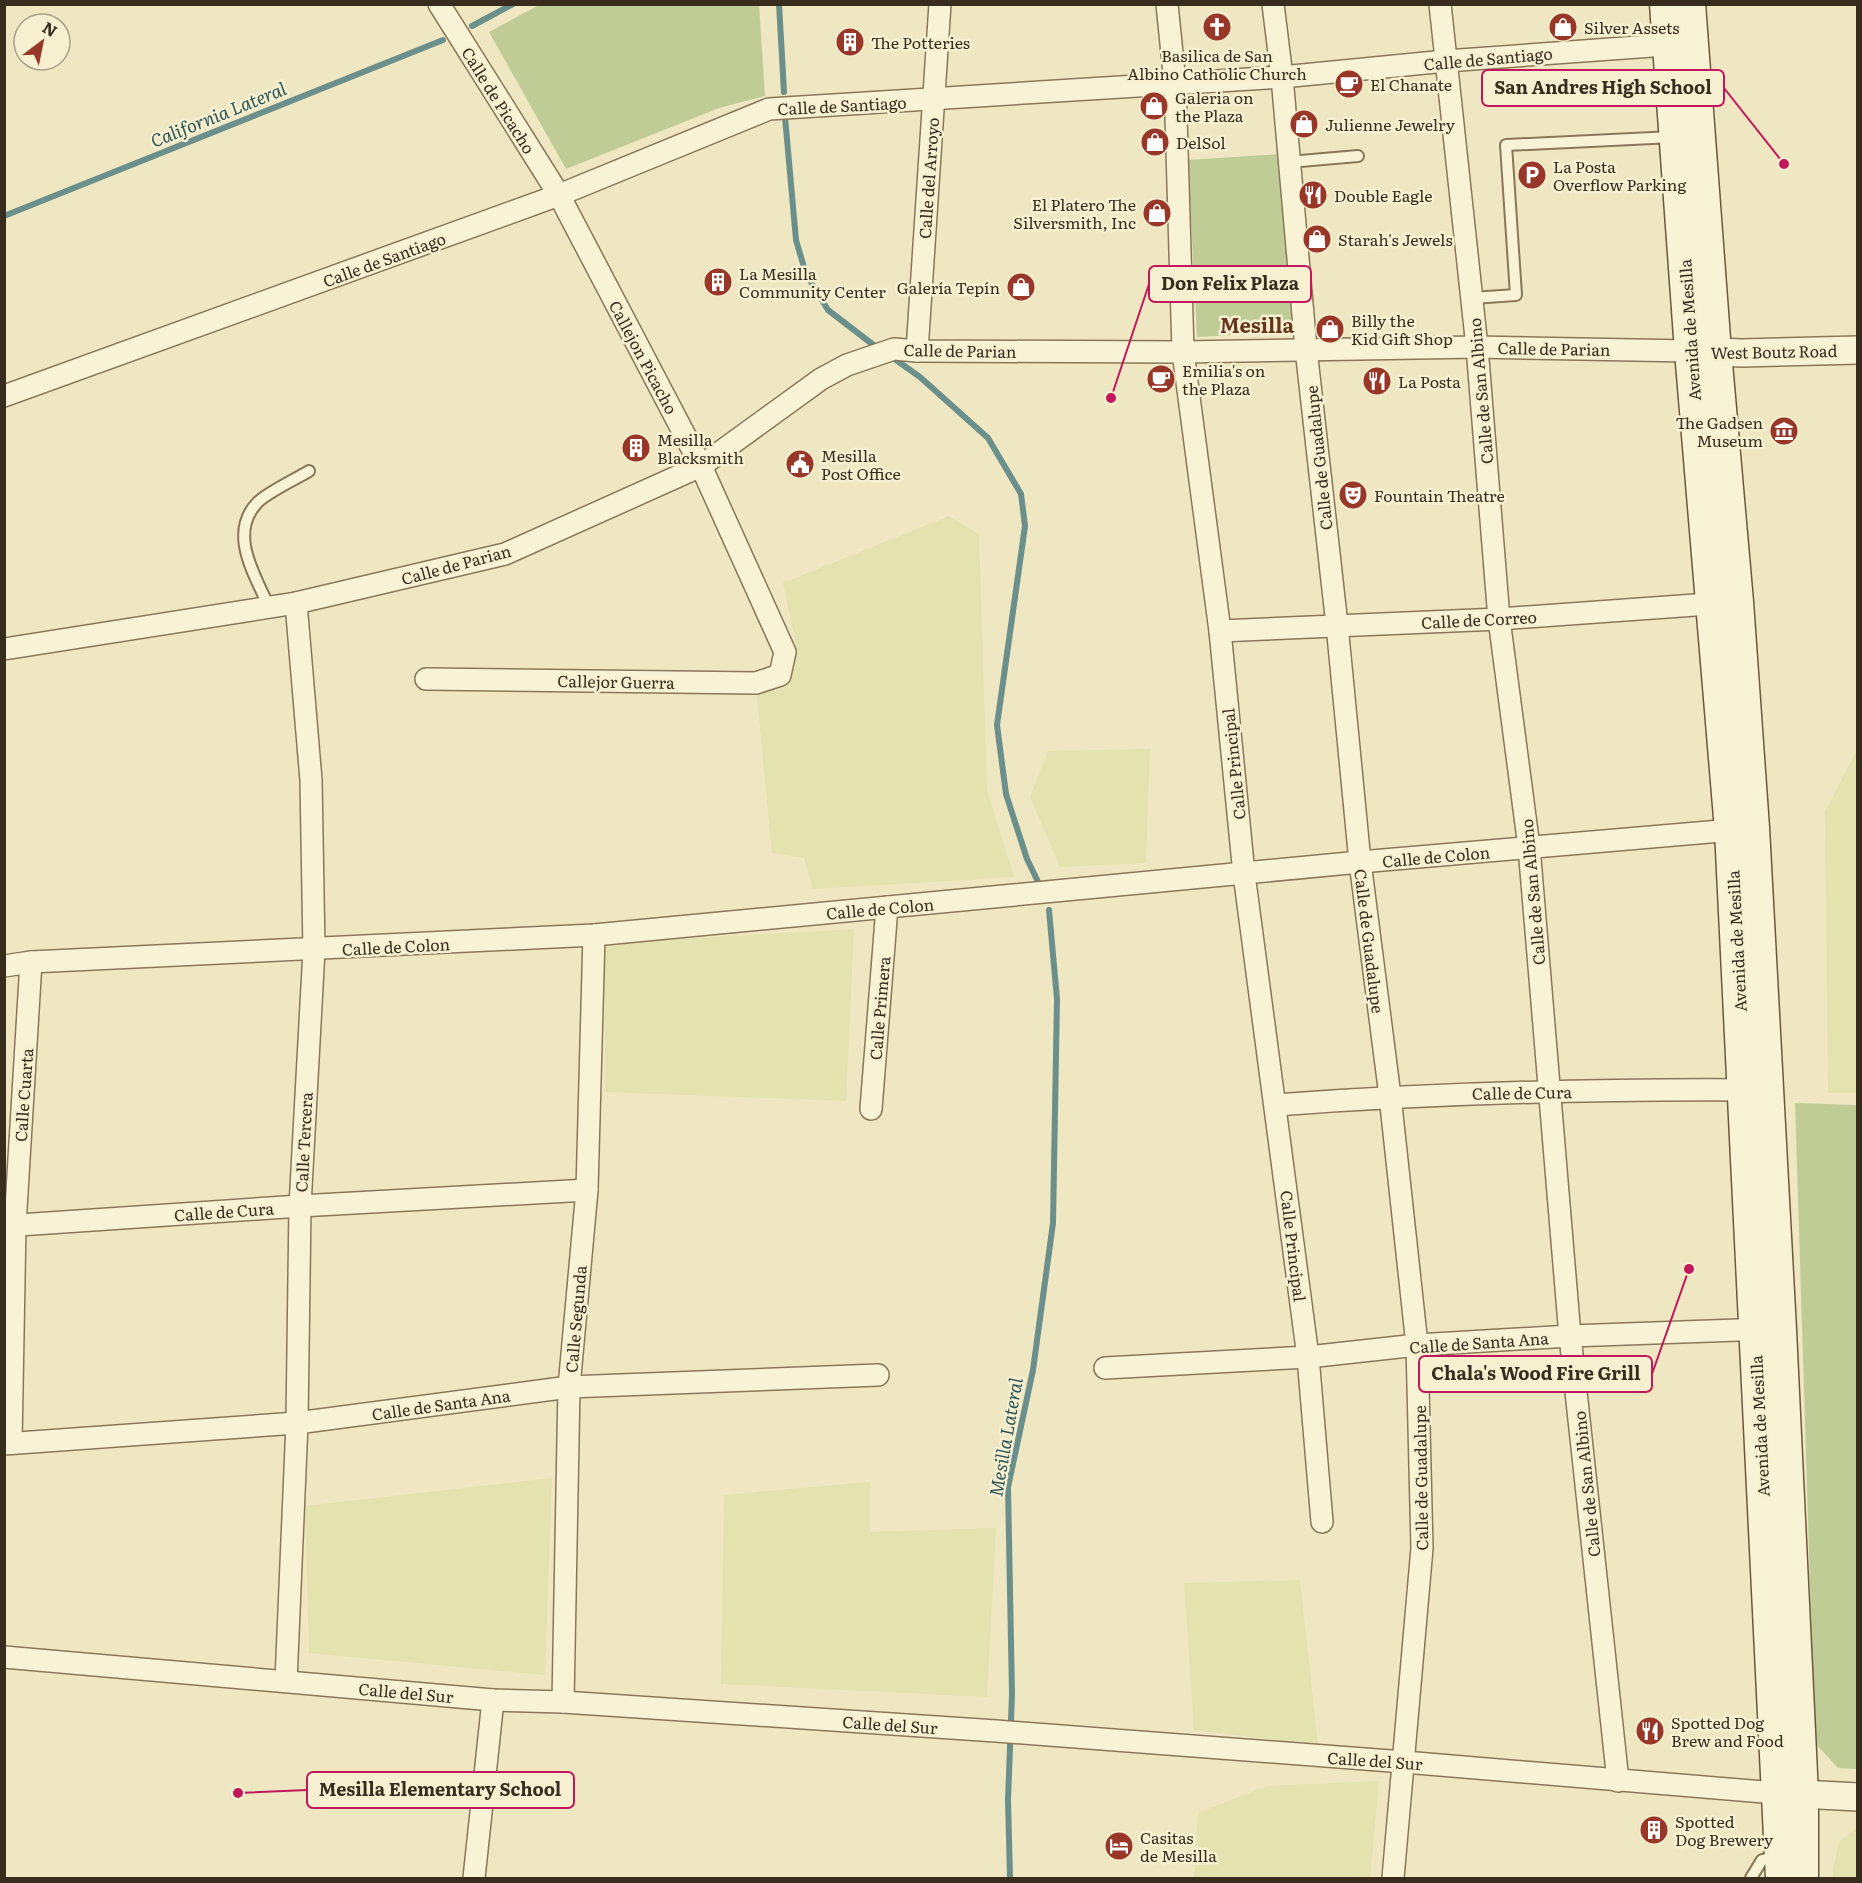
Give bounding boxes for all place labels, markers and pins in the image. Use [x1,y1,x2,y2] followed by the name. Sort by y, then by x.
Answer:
[1201,11,1233,43] church icon: Basilica de San Albino Catholic Church
[1547,11,1579,43] shop icon: Silver Assets
[1584,15,1679,39] place label: Silver Assets
[834,26,866,58] building icon: The Potteries
[871,30,970,54] place label: The Potteries
[1127,43,1307,85] place label: Basilica de San Albino Catholic Church
[1333,68,1365,100] cafe icon: El Chanate
[1482,70,1724,106] callout: San Andres High School
[1370,72,1452,96] place label: El Chanate
[1175,85,1254,127] place label: Galeria on the Plaza
[1138,90,1170,122] shop icon: Galeria on the Plaza
[1288,108,1320,140] shop icon: Julienne Jewelry
[1325,112,1456,136] place label: Julienne Jewelry
[1139,126,1171,158] shop icon: DelSol
[1176,130,1226,154] place label: DelSol
[1553,154,1686,196] place label: La Posta Overflow Parking
[1516,159,1548,191] parking icon: La Posta Overflow Parking
[1297,179,1329,211] restaurant icon: Double Eagle
[1334,183,1433,207] place label: Double Eagle
[1013,192,1136,234] place label: El Platero The Silversmith, Inc
[1141,197,1173,229] shop icon: El Platero The Silversmith, Inc
[1301,223,1333,255] shop icon: Starah's Jewels
[1338,227,1453,251] place label: Starah's Jewels
[739,261,886,303] place label: La Mesilla Community Center
[702,266,734,298] building icon: La Mesilla Community Center
[1149,266,1311,302] callout: Don Felix Plaza
[1005,271,1037,303] shop icon: Galería Tepín
[897,275,1000,299] place label: Galería Tepín
[1351,308,1453,350] place label: Billy the Kid Gift Shop
[1314,313,1346,345] shop icon: Billy the Kid Gift Shop
[1182,358,1266,400] place label: Emilia's on the Plaza
[1145,363,1177,395] cafe icon: Emilia's on the Plaza
[1361,365,1393,397] restaurant icon: La Posta
[1398,369,1461,393] place label: La Posta
[1676,410,1763,452] place label: The Gadsen Museum
[1768,415,1800,447] museum icon: The Gadsen Museum
[657,427,744,469] place label: Mesilla Blacksmith
[620,432,652,464] building icon: Mesilla Blacksmith
[821,443,901,485] place label: Mesilla Post Office
[784,448,816,480] public building icon: Mesilla Post Office
[1337,479,1369,511] theatre icon: Fountain Theatre
[1374,483,1505,507] place label: Fountain Theatre
[1419,1356,1652,1392] callout: Chala's Wood Fire Grill
[1671,1710,1784,1752] place label: Spotted Dog Brew and Food
[1634,1715,1666,1747] restaurant icon: Spotted Dog Brew and Food
[307,1772,574,1808] callout: Mesilla Elementary School
[1675,1809,1774,1851] place label: Spotted Dog Brewery
[1638,1814,1670,1846] building icon: Spotted Dog Brewery
[1140,1825,1217,1867] place label: Casitas de Mesilla
[1103,1830,1135,1862] hotel icon: Casitas de Mesilla

